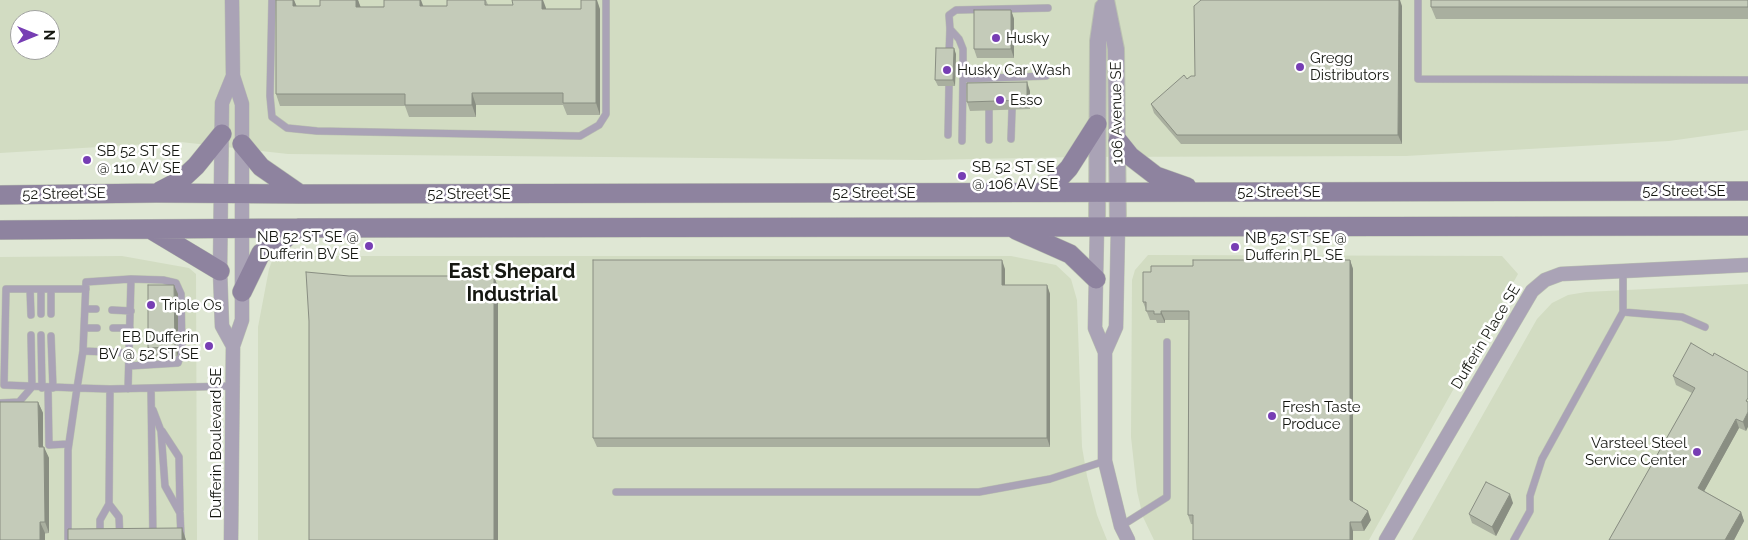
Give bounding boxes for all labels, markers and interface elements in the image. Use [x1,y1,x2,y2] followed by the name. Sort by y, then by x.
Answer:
[10,10,60,60] north arrow
[1006,29,1049,47] place label: Husky
[41,30,57,40] text: N
[990,32,1002,44] marker: Husky
[1310,49,1389,84] place label: Gregg Distributors
[957,61,1071,79] place label: Husky Car Wash
[1107,61,1127,165] street label: 106 Avenue SE
[1294,61,1306,73] marker: Gregg Distributors
[941,64,953,76] marker: Husky Car Wash
[1010,91,1043,109] place label: Esso
[994,94,1006,106] marker: Esso
[97,142,181,177] place label: SB 52 ST SE @ 110 AV SE
[81,154,93,166] marker: SB 52 ST SE @ 110 AV SE
[972,158,1058,193] place label: SB 52 ST SE @ 106 AV SE
[956,170,968,182] marker: SB 52 ST SE @ 106 AV SE
[1642,182,1726,200] street label: 52 Street SE
[1237,183,1321,201] street label: 52 Street SE
[22,184,106,204] street label: 52 Street SE
[832,184,916,202] street label: 52 Street SE
[427,185,511,203] street label: 52 Street SE
[257,228,359,263] place label: NB 52 ST SE @ Dufferin BV SE
[1245,229,1347,264] place label: NB 52 ST SE @ Dufferin PL SE
[363,240,375,252] marker: NB 52 ST SE @ Dufferin BV SE
[1229,241,1241,253] marker: NB 52 ST SE @ Dufferin PL SE
[449,260,575,307] district label: East Shepard Industrial
[1448,282,1524,392] street label: Dufferin Place SE
[161,296,222,314] place label: Triple Os
[145,299,157,311] marker: Triple Os
[99,328,199,363] place label: EB Dufferin BV @ 52 ST SE
[203,340,215,352] marker: EB Dufferin BV @ 52 ST SE
[207,368,225,518] street label: Dufferin Boulevard SE
[1282,398,1361,433] place label: Fresh Taste Produce
[1266,410,1278,422] marker: Fresh Taste Produce
[1585,434,1687,469] place label: Varsteel Steel Service Center
[1691,446,1703,458] marker: Varsteel Steel Service Center

